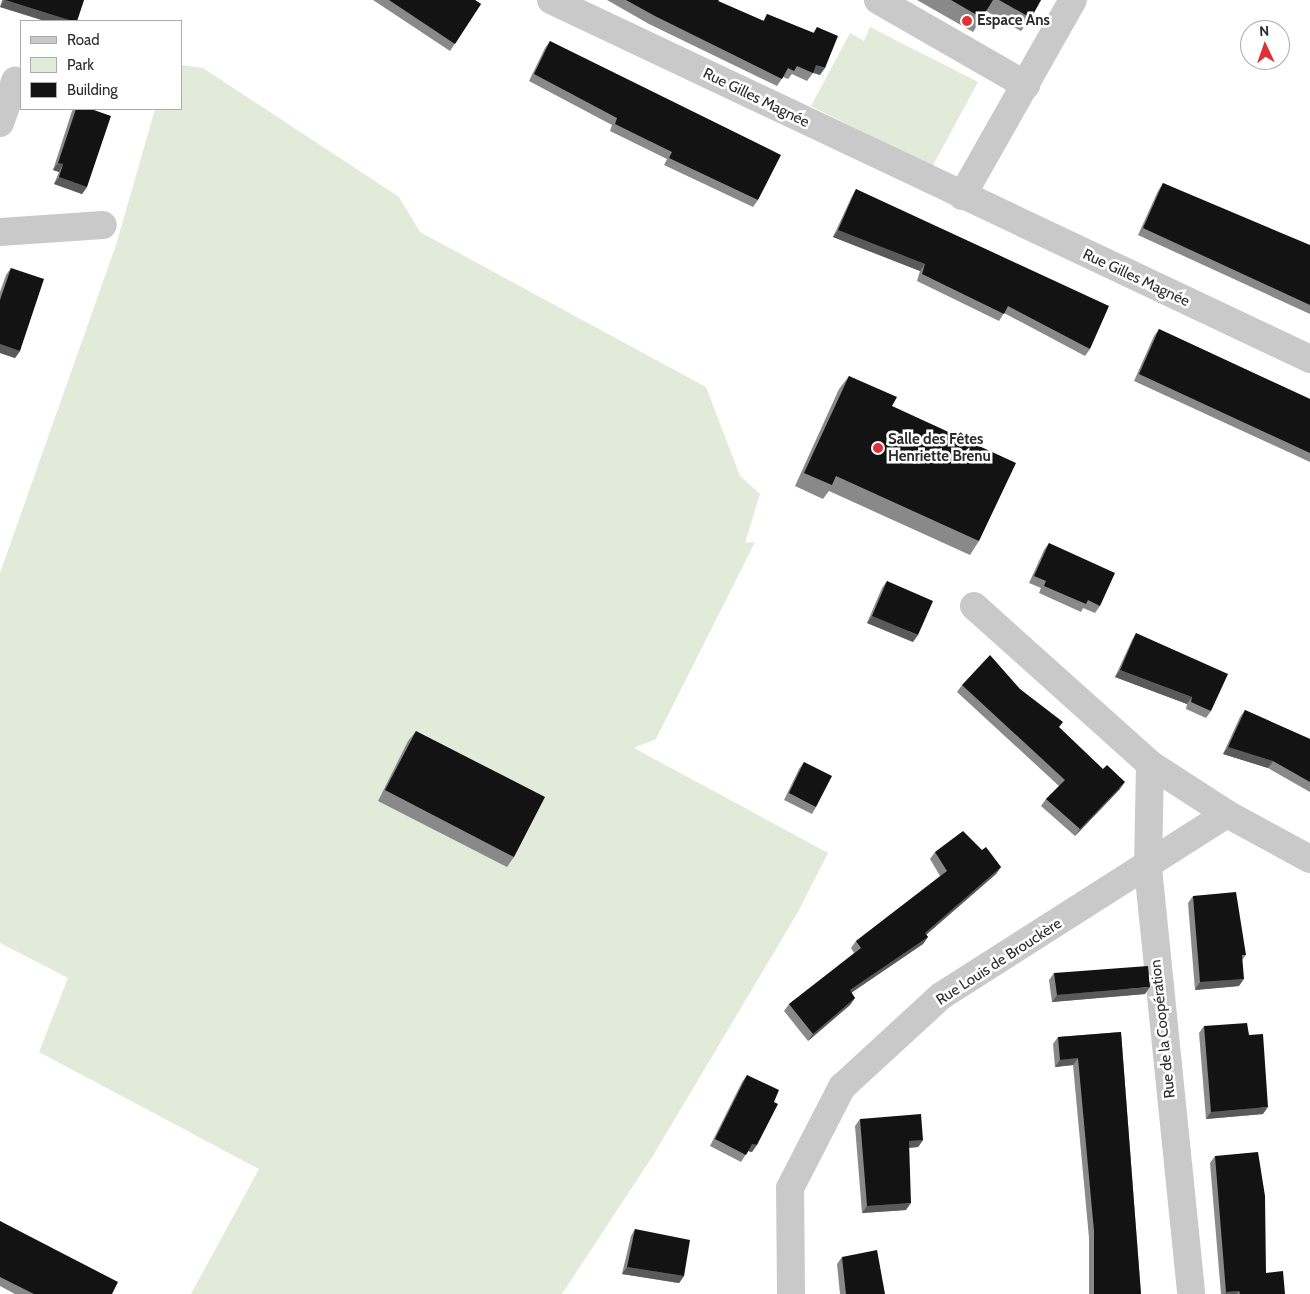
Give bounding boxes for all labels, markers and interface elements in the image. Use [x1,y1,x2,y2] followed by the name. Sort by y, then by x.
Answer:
[977,12,1050,30] place label: Espace Ans
[961,15,973,27] marker: Espace Ans
[20,20,182,110] legend
[1240,20,1290,70] north arrow
[1259,22,1270,40] text: N
[67,31,100,49] text: Road
[67,56,94,74] text: Park
[700,65,812,131] street label: Rue Gilles Magnée
[67,81,118,99] text: Building
[1080,245,1192,311] street label: Rue Gilles Magnée
[888,430,991,465] place label: Salle des Fêtes Henriette Brenu
[872,442,884,454] marker: Salle des Fêtes Henriette Brenu
[933,915,1065,1009] street label: Rue Louis de Brouckère
[1147,959,1179,1099] street label: Rue de la Coopération

